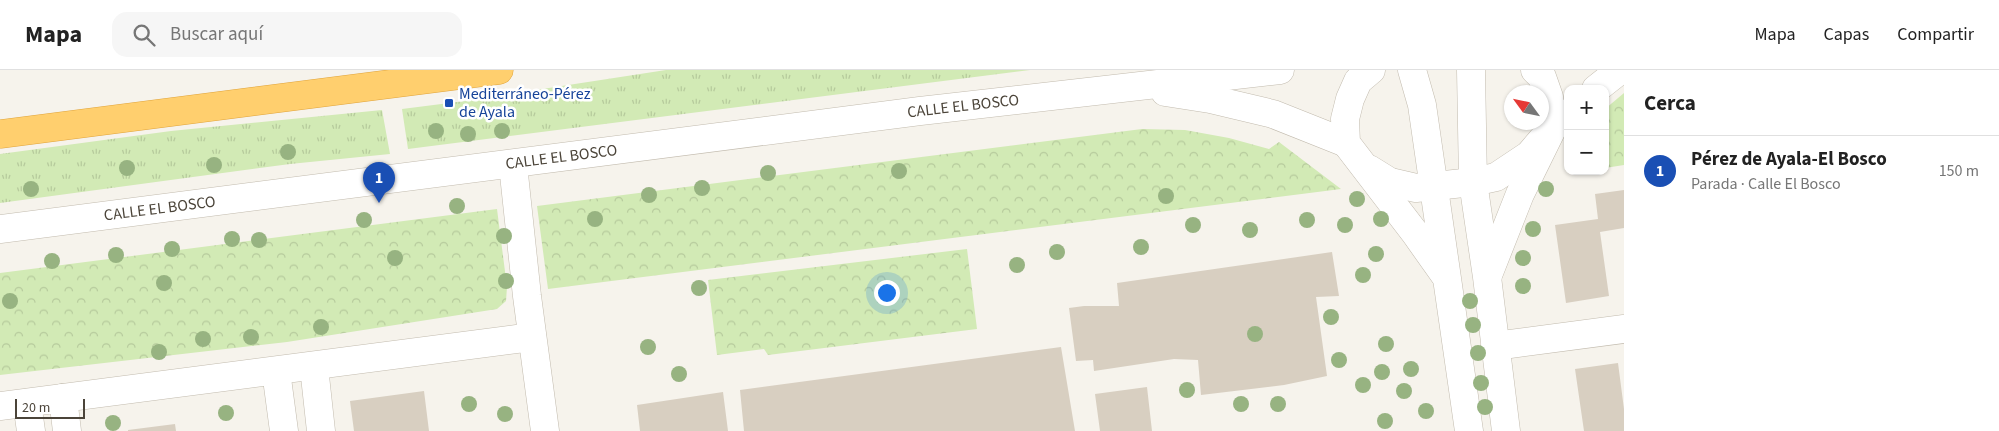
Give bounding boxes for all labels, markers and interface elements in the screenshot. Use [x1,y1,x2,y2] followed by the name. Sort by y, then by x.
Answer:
[112,12,462,57] search box
[25,17,82,52] text: Mapa
[130,21,158,49] icon: search
[170,21,263,48] text: Buscar aquí
[1755,22,1796,47] text: Mapa
[1824,22,1869,47] text: Capas
[1897,22,1974,47] text: Compartir
[459,83,591,123] place label: Mediterráneo-Pérez de Ayala
[1504,85,1549,130] north arrow
[1564,85,1609,175] map controls
[1564,85,1609,130] button: +
[1644,88,1696,118] text: Cerca
[906,89,1020,124] street label: CALLE EL BOSCO
[443,97,455,109] marker: Mediterráneo-Pérez de Ayala
[1564,130,1609,175] button: −
[504,139,619,175] street label: CALLE EL BOSCO
[1691,146,1887,173] text: Pérez de Ayala-El Bosco
[1656,160,1664,182] text: 1
[1939,160,1979,182] text: 150 m
[363,162,395,203] pin: 1
[1691,173,1841,195] text: Parada · Calle El Bosco
[103,190,217,227] street label: CALLE EL BOSCO
[874,280,900,306] your location
[15,396,85,419] scale bar
[22,398,50,418] text: 20 m

